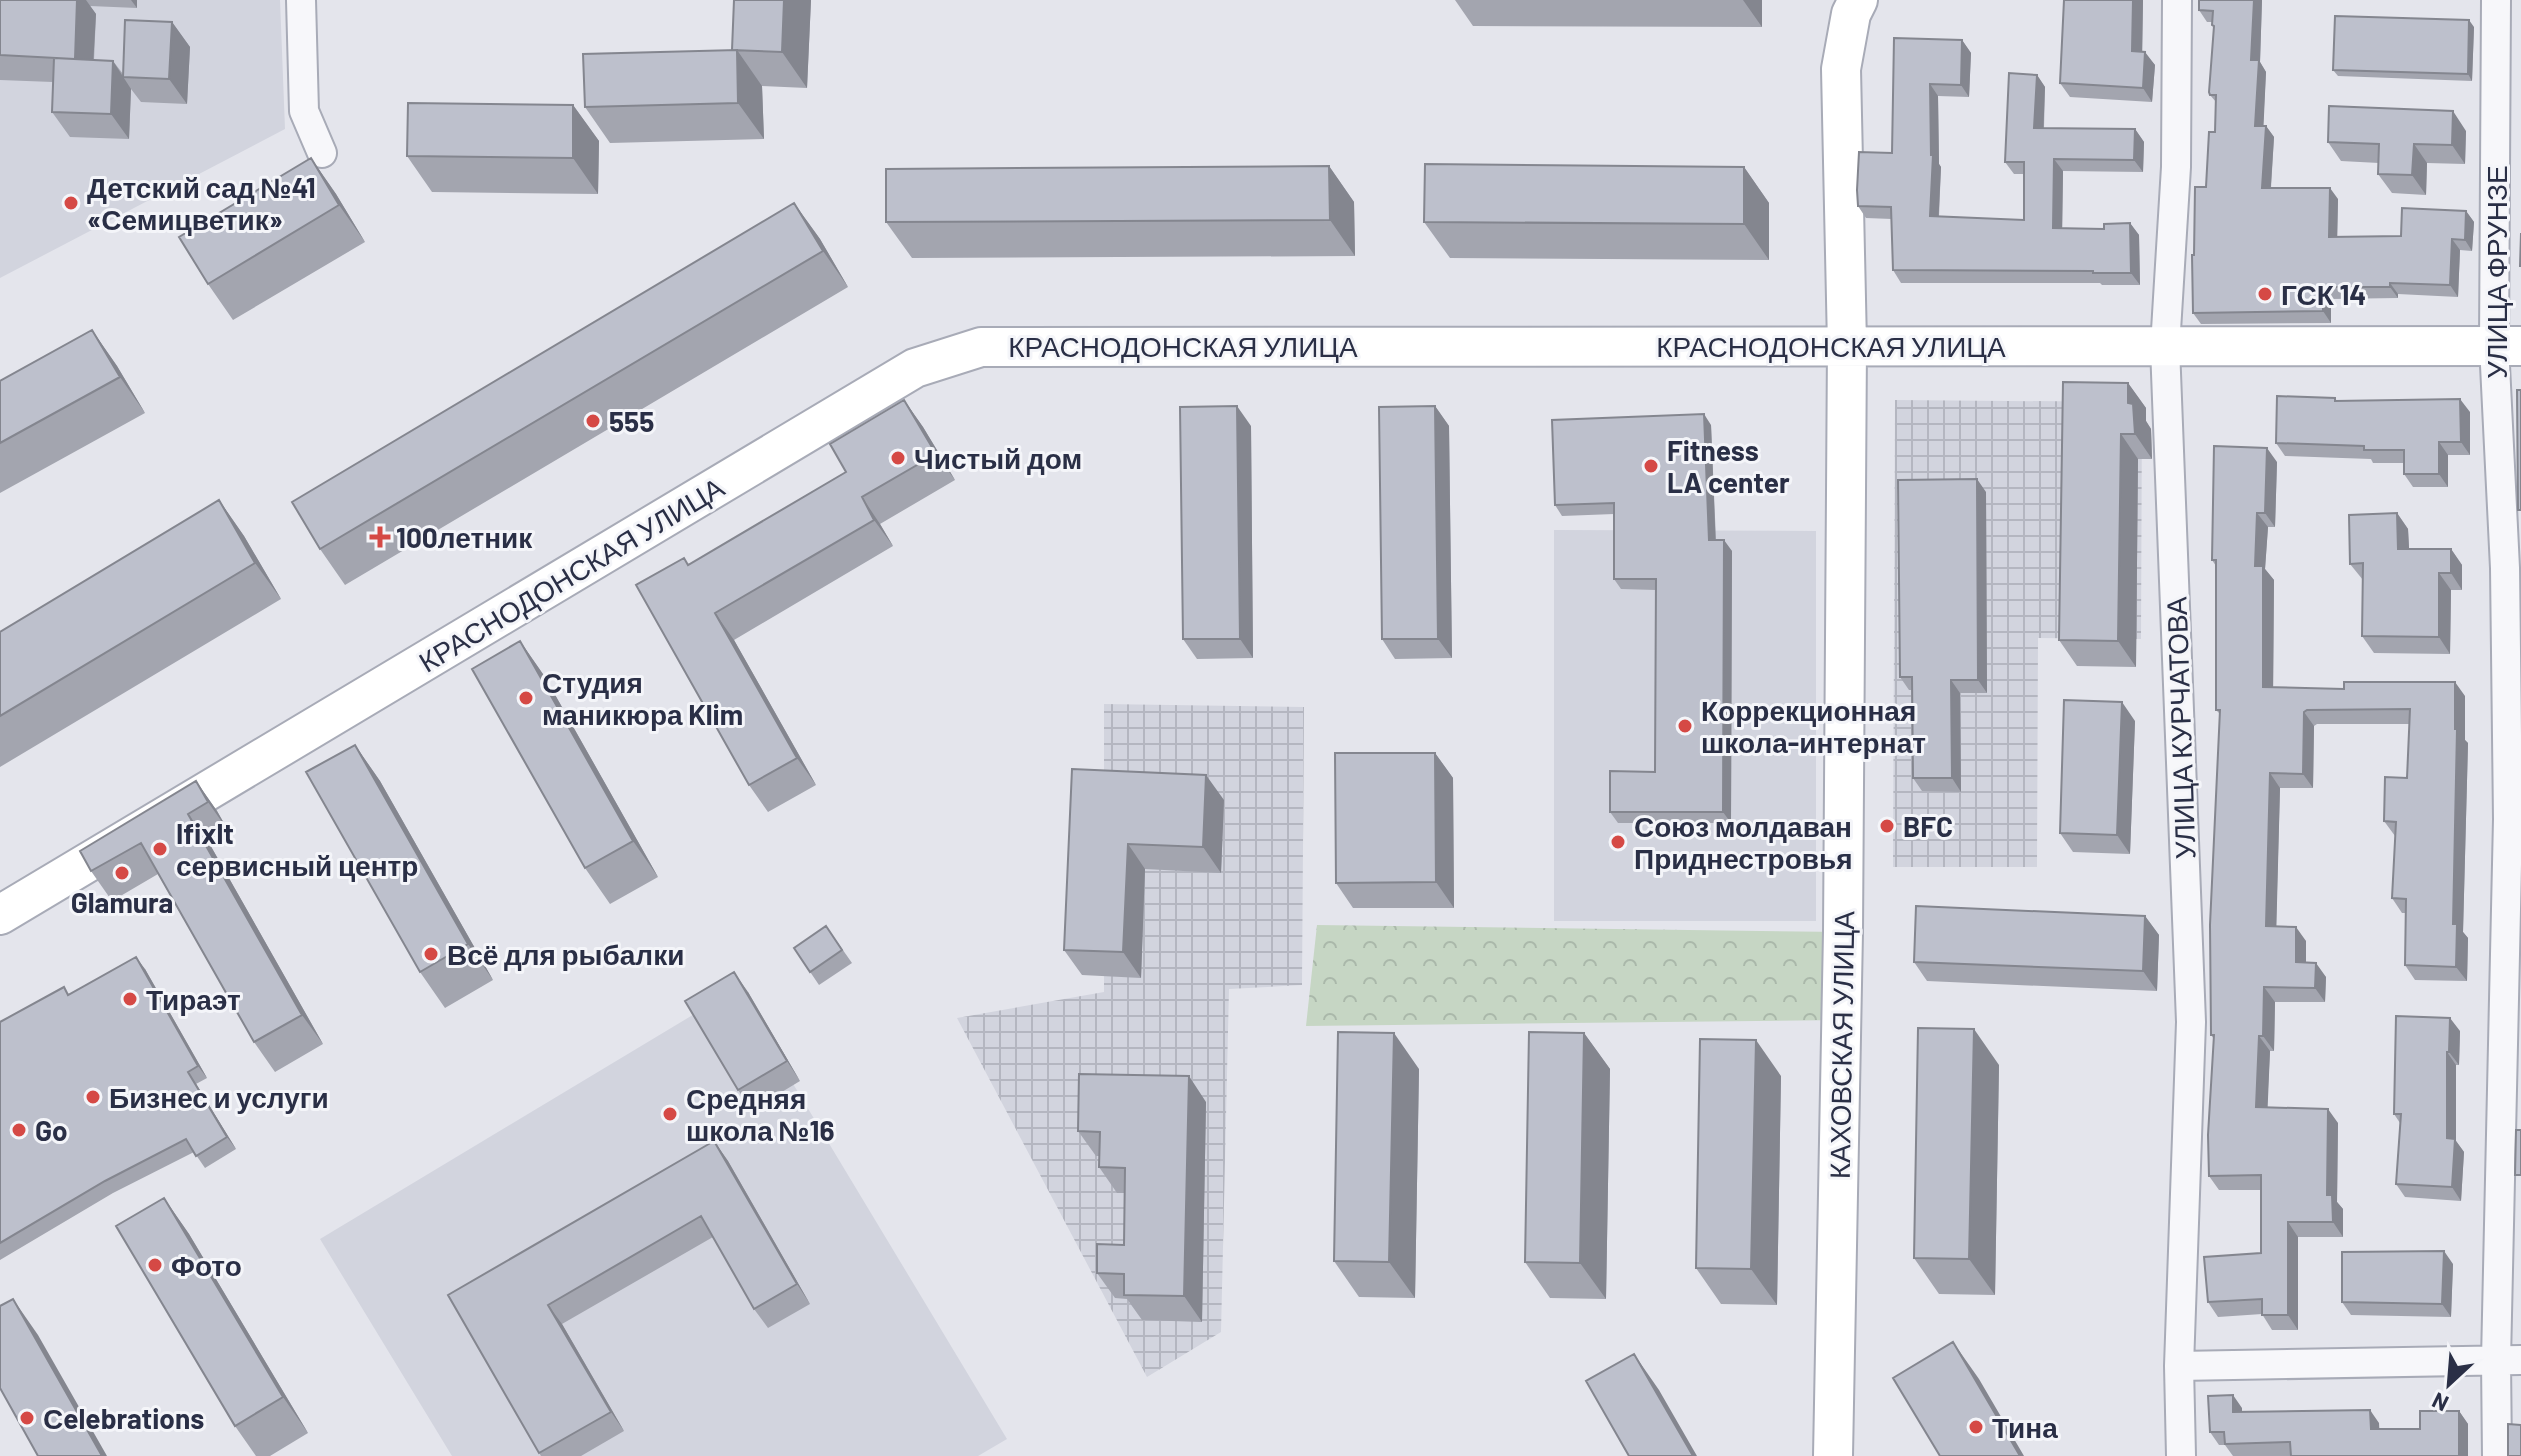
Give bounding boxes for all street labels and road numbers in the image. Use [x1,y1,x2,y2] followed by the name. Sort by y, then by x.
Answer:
[2479,165,2513,379] street label: УЛИЦА ФРУНЗЕ
[1008,329,1358,363] street label: КРАСНОДОНСКАЯ УЛИЦА
[1656,329,2006,363] street label: КРАСНОДОНСКАЯ УЛИЦА
[412,469,730,679] street label: КРАСНОДОНСКАЯ УЛИЦА
[2158,596,2202,860] street label: УЛИЦА КУРЧАТОВА
[1822,910,1860,1179] street label: КАХОВСКАЯ УЛИЦА

